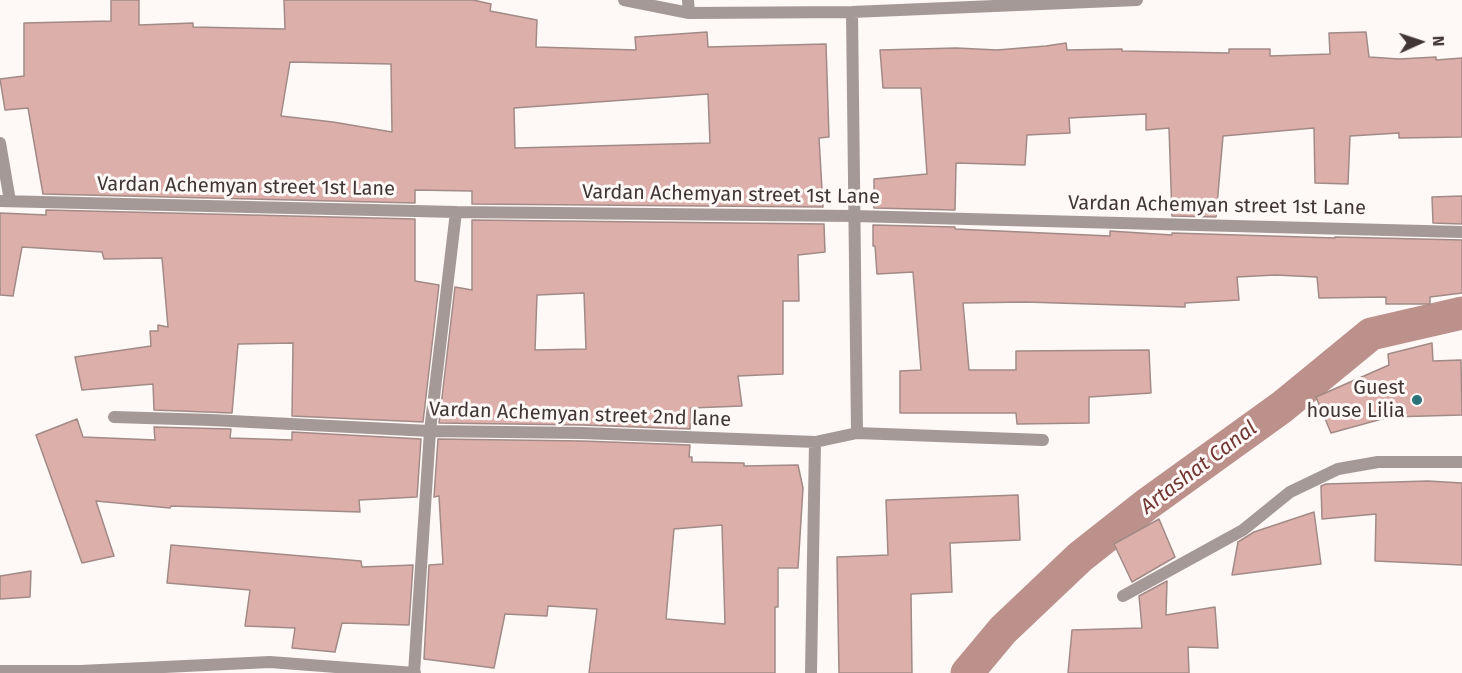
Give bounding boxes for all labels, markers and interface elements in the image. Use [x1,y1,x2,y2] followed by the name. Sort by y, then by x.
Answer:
[1390,12,1450,72] north arrow
[1429,35,1448,47] text: N
[97,172,395,202] street label: Vardan Achemyan street 1st Lane
[582,180,880,210] street label: Vardan Achemyan street 1st Lane
[1068,191,1366,221] street label: Vardan Achemyan street 1st Lane
[1306,376,1405,423] place label: Guest house Lilia
[1410,393,1424,407] marker: Guest house Lilia
[428,398,732,432] street label: Vardan Achemyan street 2nd lane
[1136,416,1262,520] water label: Artashat Canal

